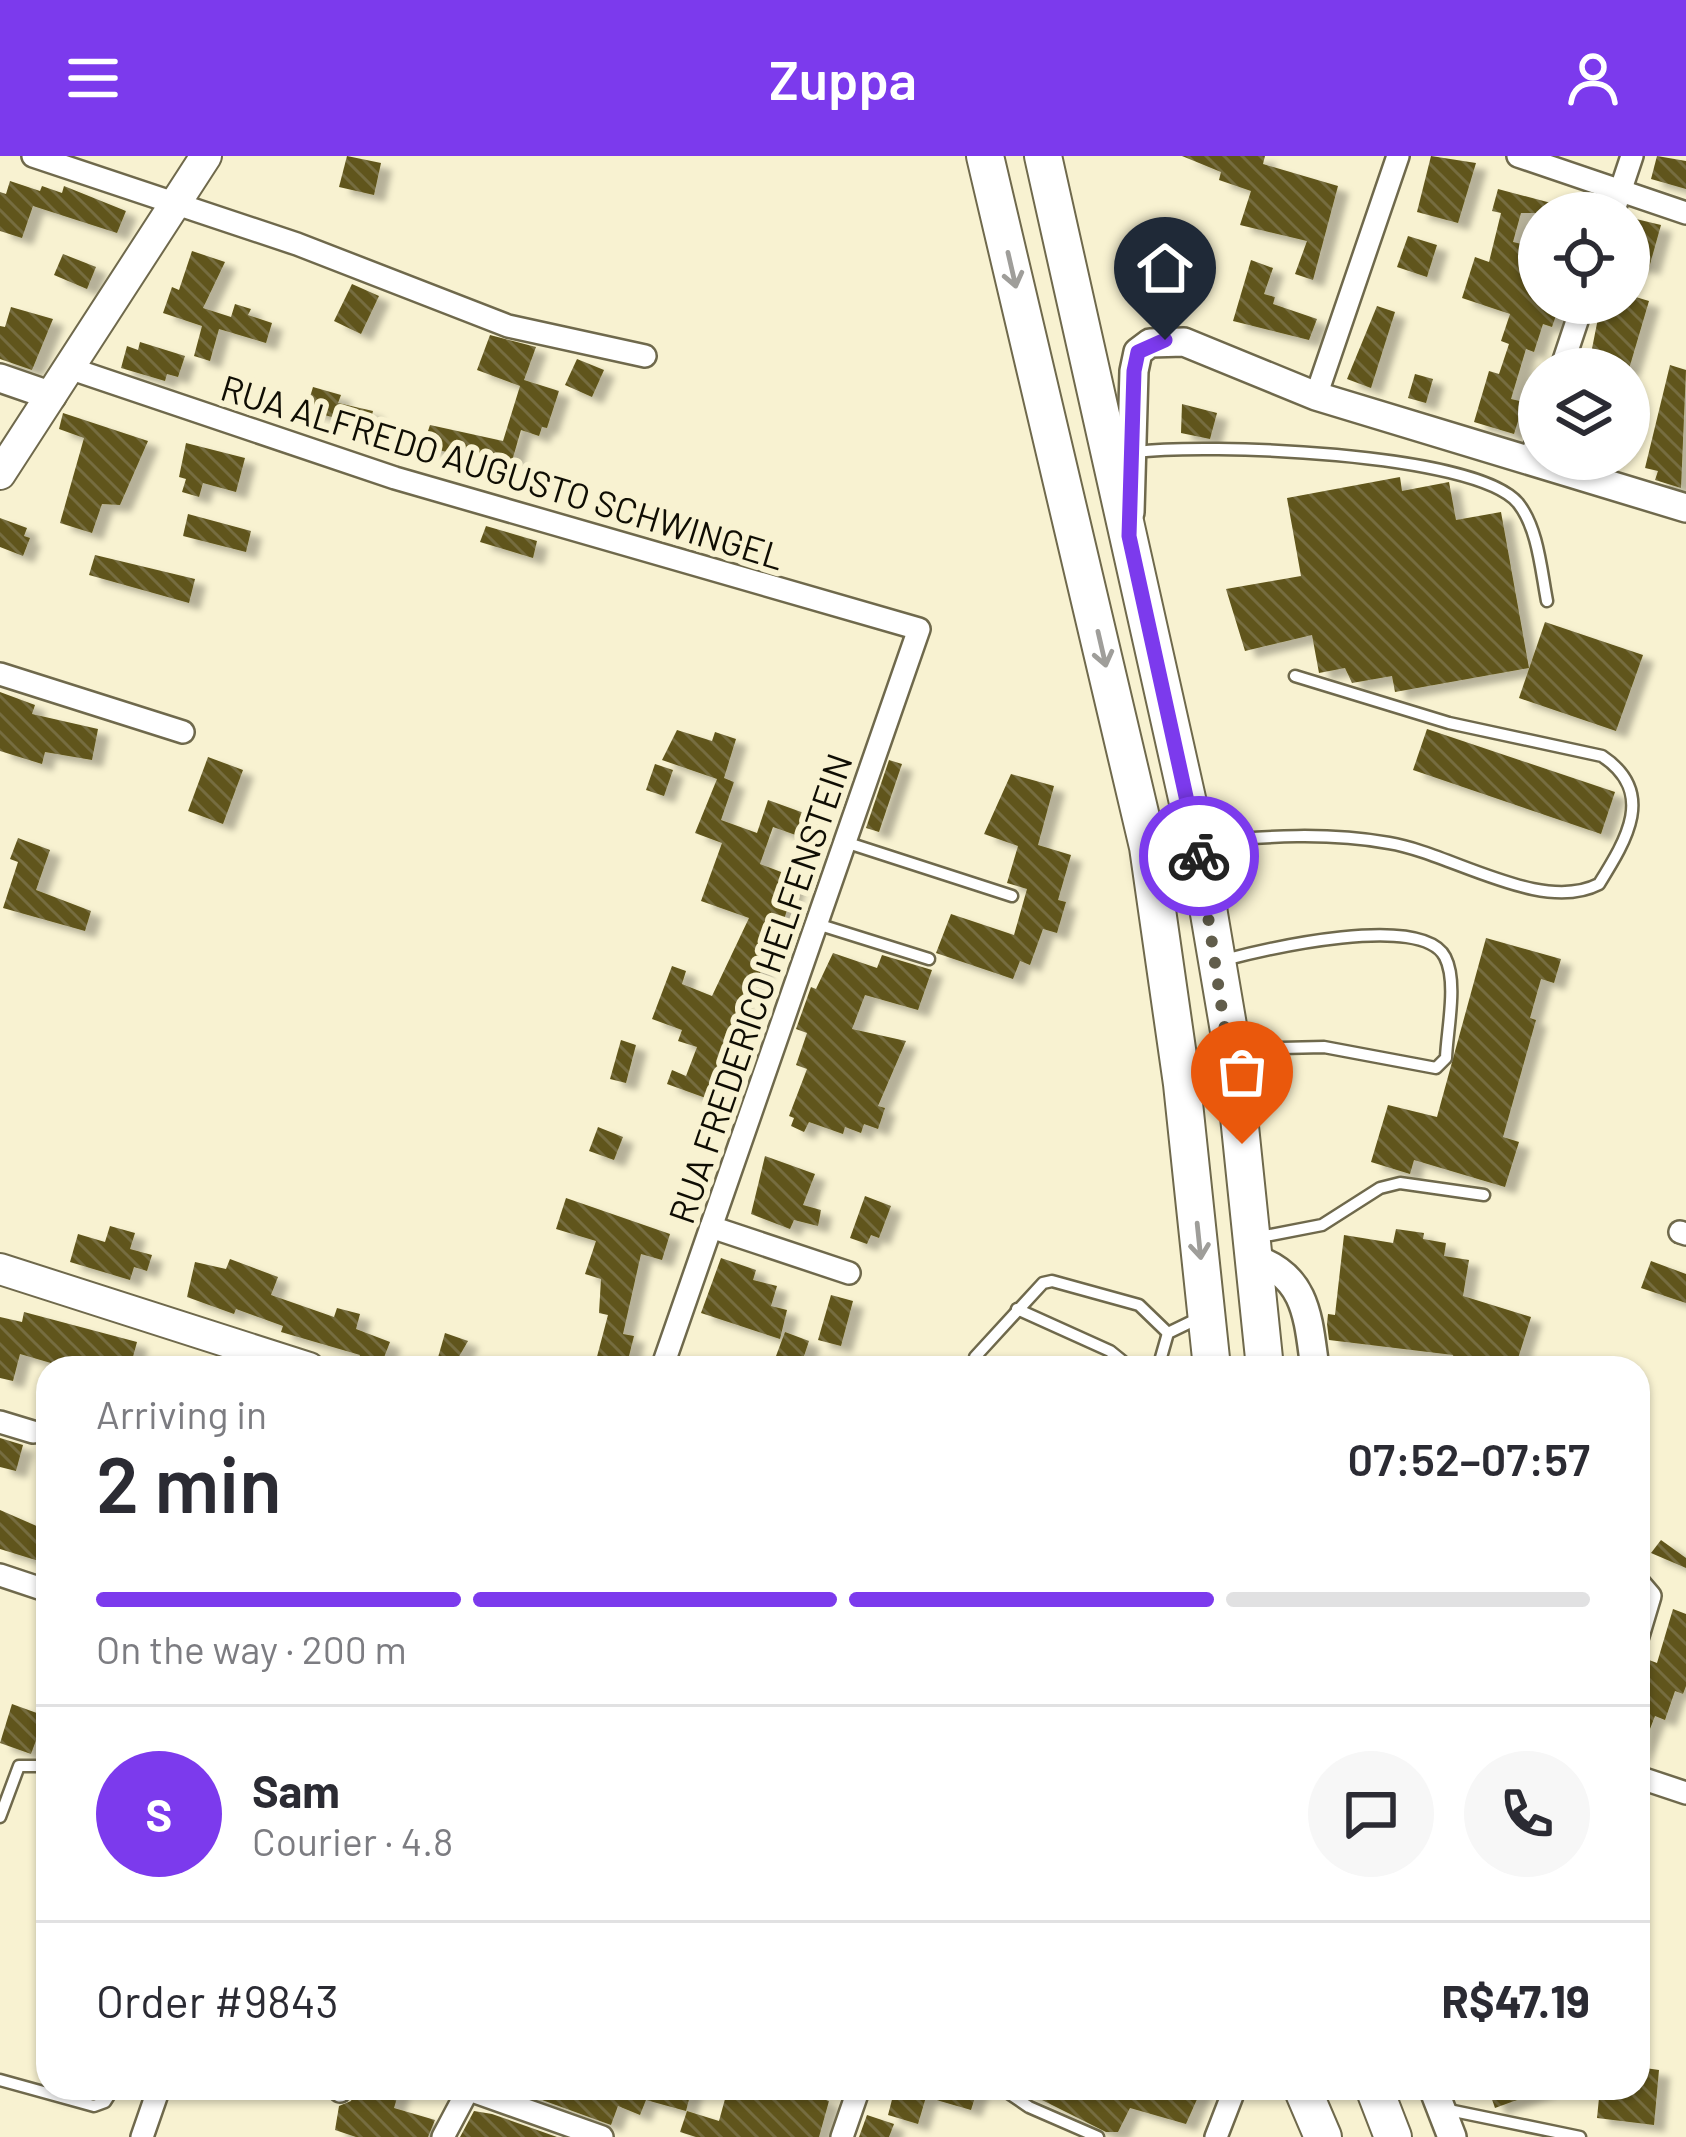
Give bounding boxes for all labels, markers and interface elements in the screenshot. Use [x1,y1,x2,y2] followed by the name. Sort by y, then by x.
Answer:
[60,45,126,111] icon: menu
[1560,45,1626,111] icon: person
[769,46,917,111] text: Zuppa
[1518,192,1650,480] map controls
[1518,192,1650,324] button: locate
[1114,217,1216,340] pin
[1132,235,1198,301] icon: home
[1001,250,1024,288] one-way arrow
[1518,348,1650,480] button: layers
[216,365,790,577] street label: RUA ALFREDO AUGUSTO SCHWINGEL
[1091,630,1114,668] one-way arrow
[658,748,860,1228] street label: RUA FREDERICO HELFENSTEIN
[1139,796,1259,916] courier
[1166,823,1232,889] icon: bike
[1191,1021,1293,1144] pin
[1209,1039,1275,1105] icon: bag
[1188,1221,1210,1260] one-way arrow
[96,1390,267,1437] text: Arriving in
[1348,1431,1590,1485] text: 07:52–07:57
[96,1435,282,1529] text: 2 min
[96,1625,407,1672] text: On the way · 200 m
[1308,1751,1434,1877] button: chat
[1464,1751,1590,1877] button: phone
[252,1763,340,1817] text: Sam
[146,1787,172,1841] text: S
[252,1817,453,1864] text: Courier · 4.8
[96,1973,339,2027] text: Order #9843
[1441,1973,1590,2027] text: R$47.19

